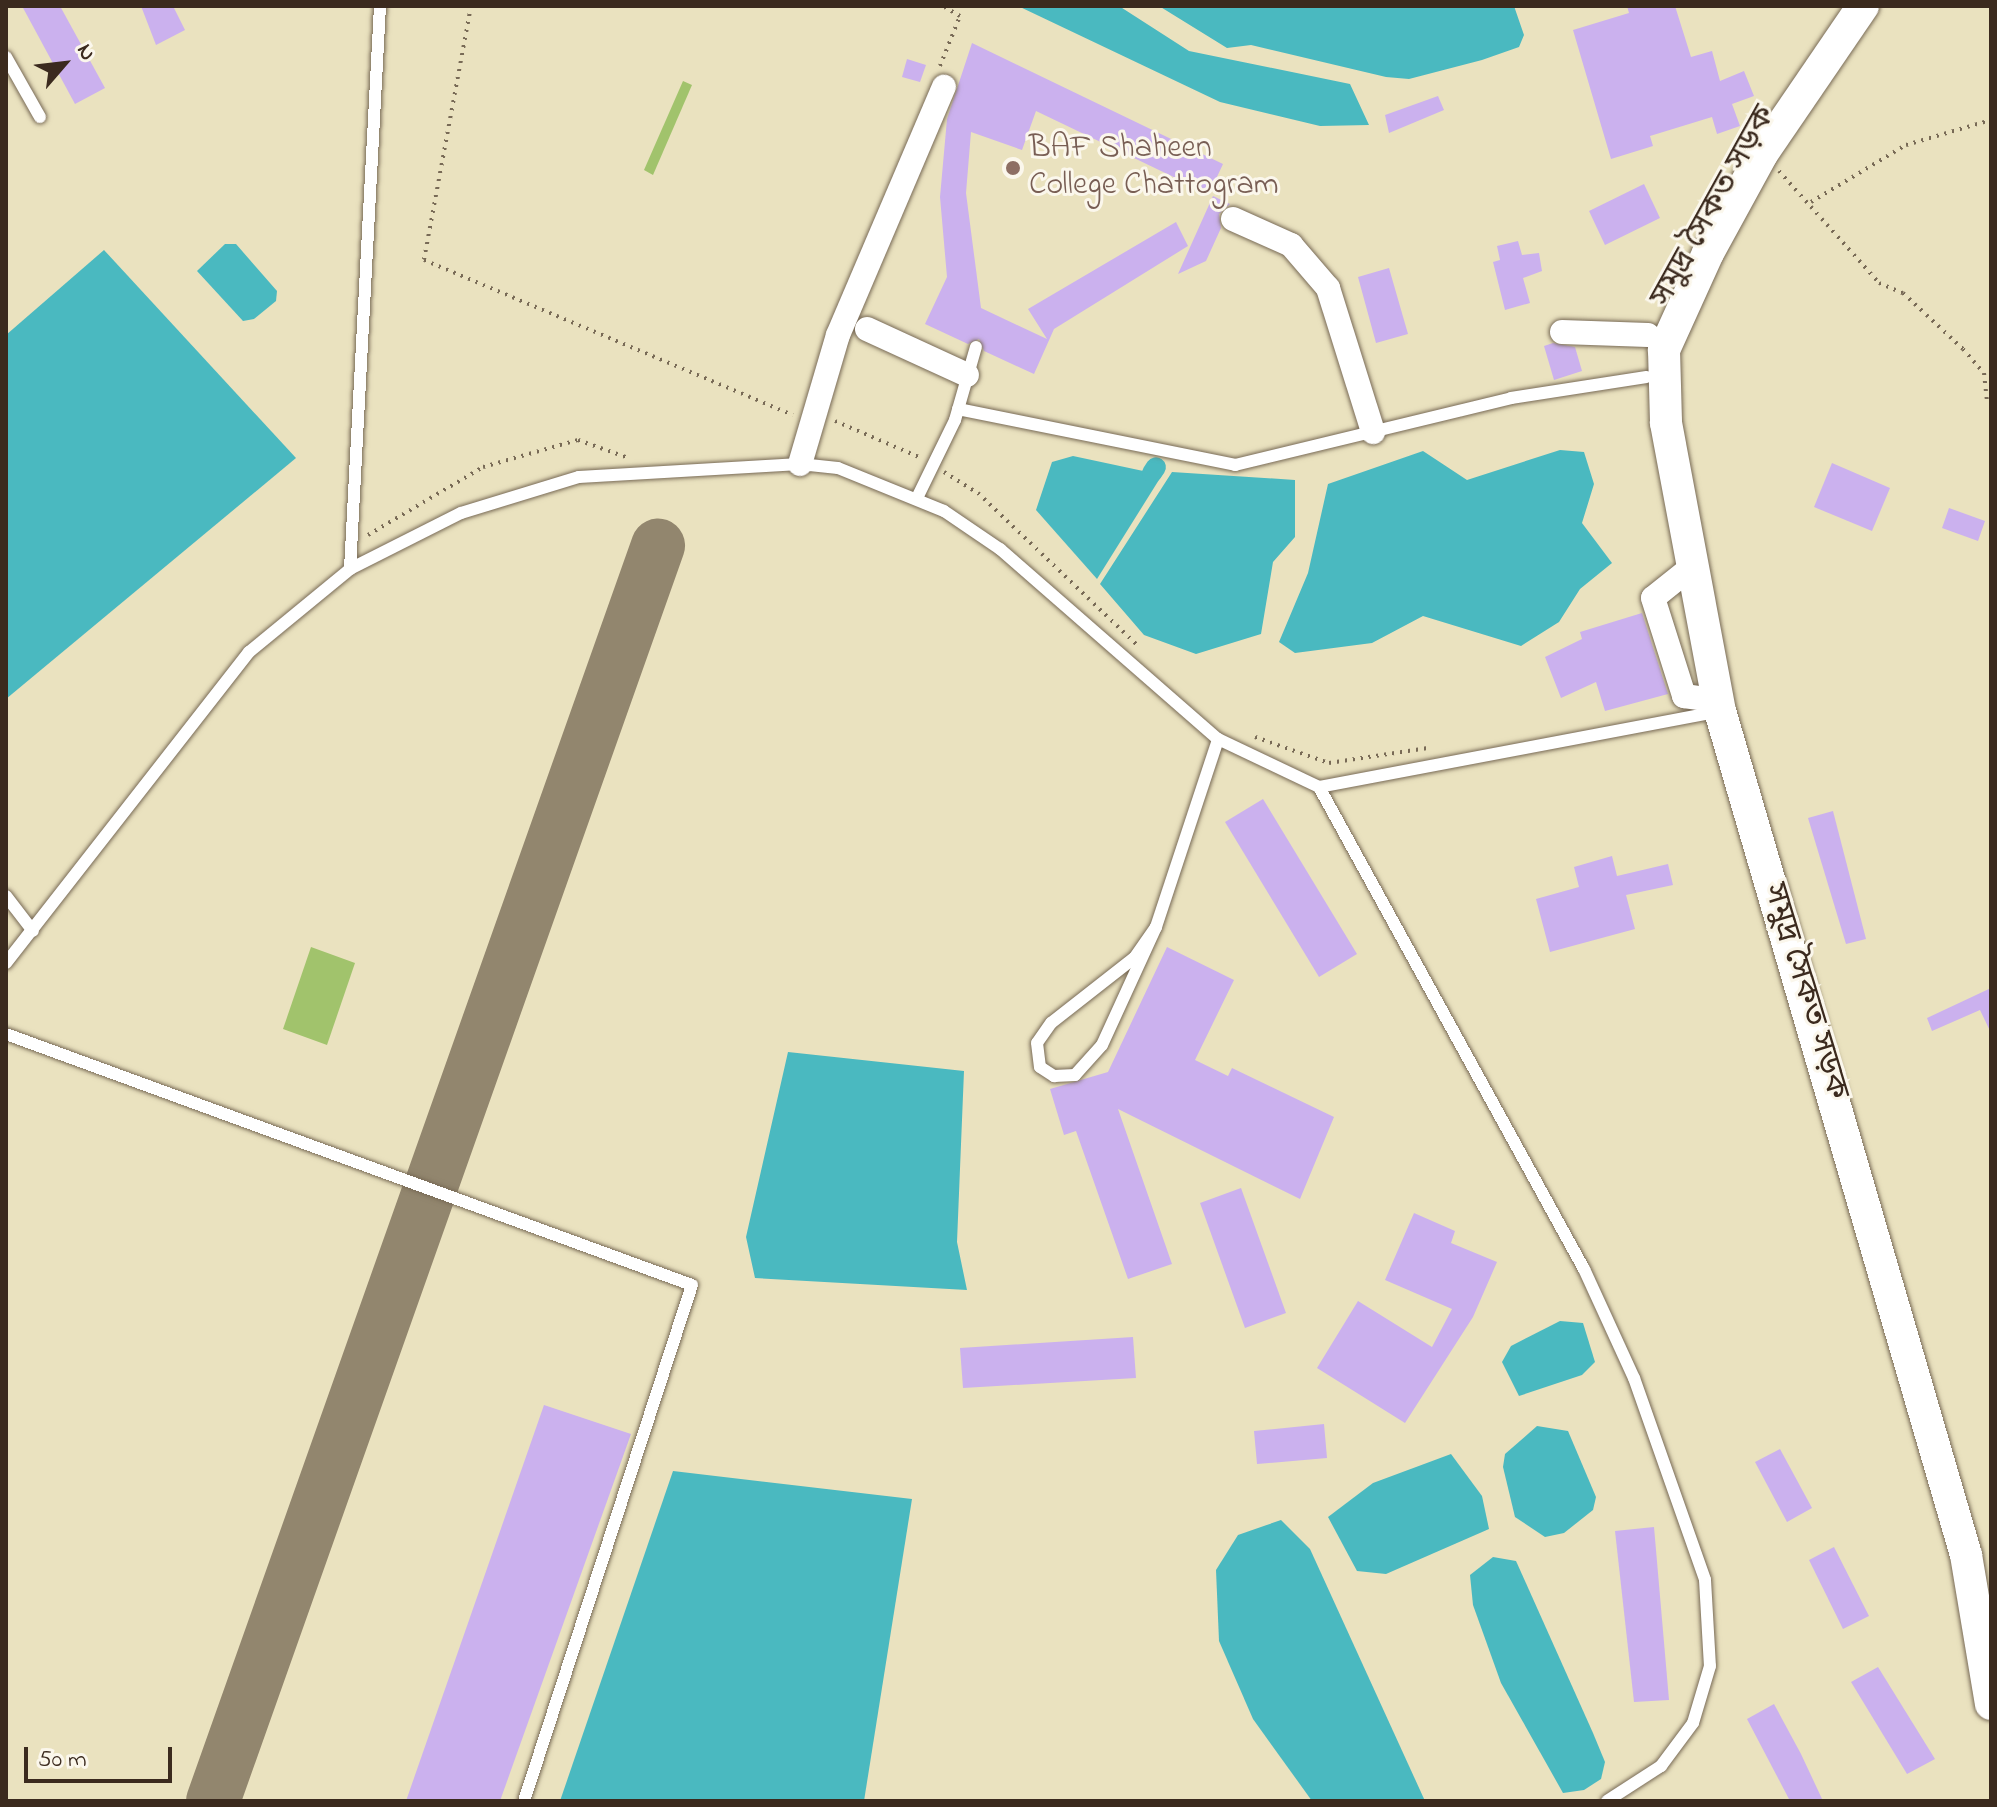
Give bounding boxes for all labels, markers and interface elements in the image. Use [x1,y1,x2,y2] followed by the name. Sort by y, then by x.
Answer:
[24,24,104,104] north arrow
[68,39,103,67] text: N
[1644,100,1786,314] street label: সমুদ্র সৈকত সড়ক
[1029,131,1279,206] place label: BAF Shaheen College Chattogram
[1004,159,1022,177] marker: BAF Shaheen College Chattogram
[1753,879,1855,1105] street label: সমুদ্র সৈকত সড়ক
[28,1731,176,1781] scale bar
[38,1743,87,1778] text: 50 m

